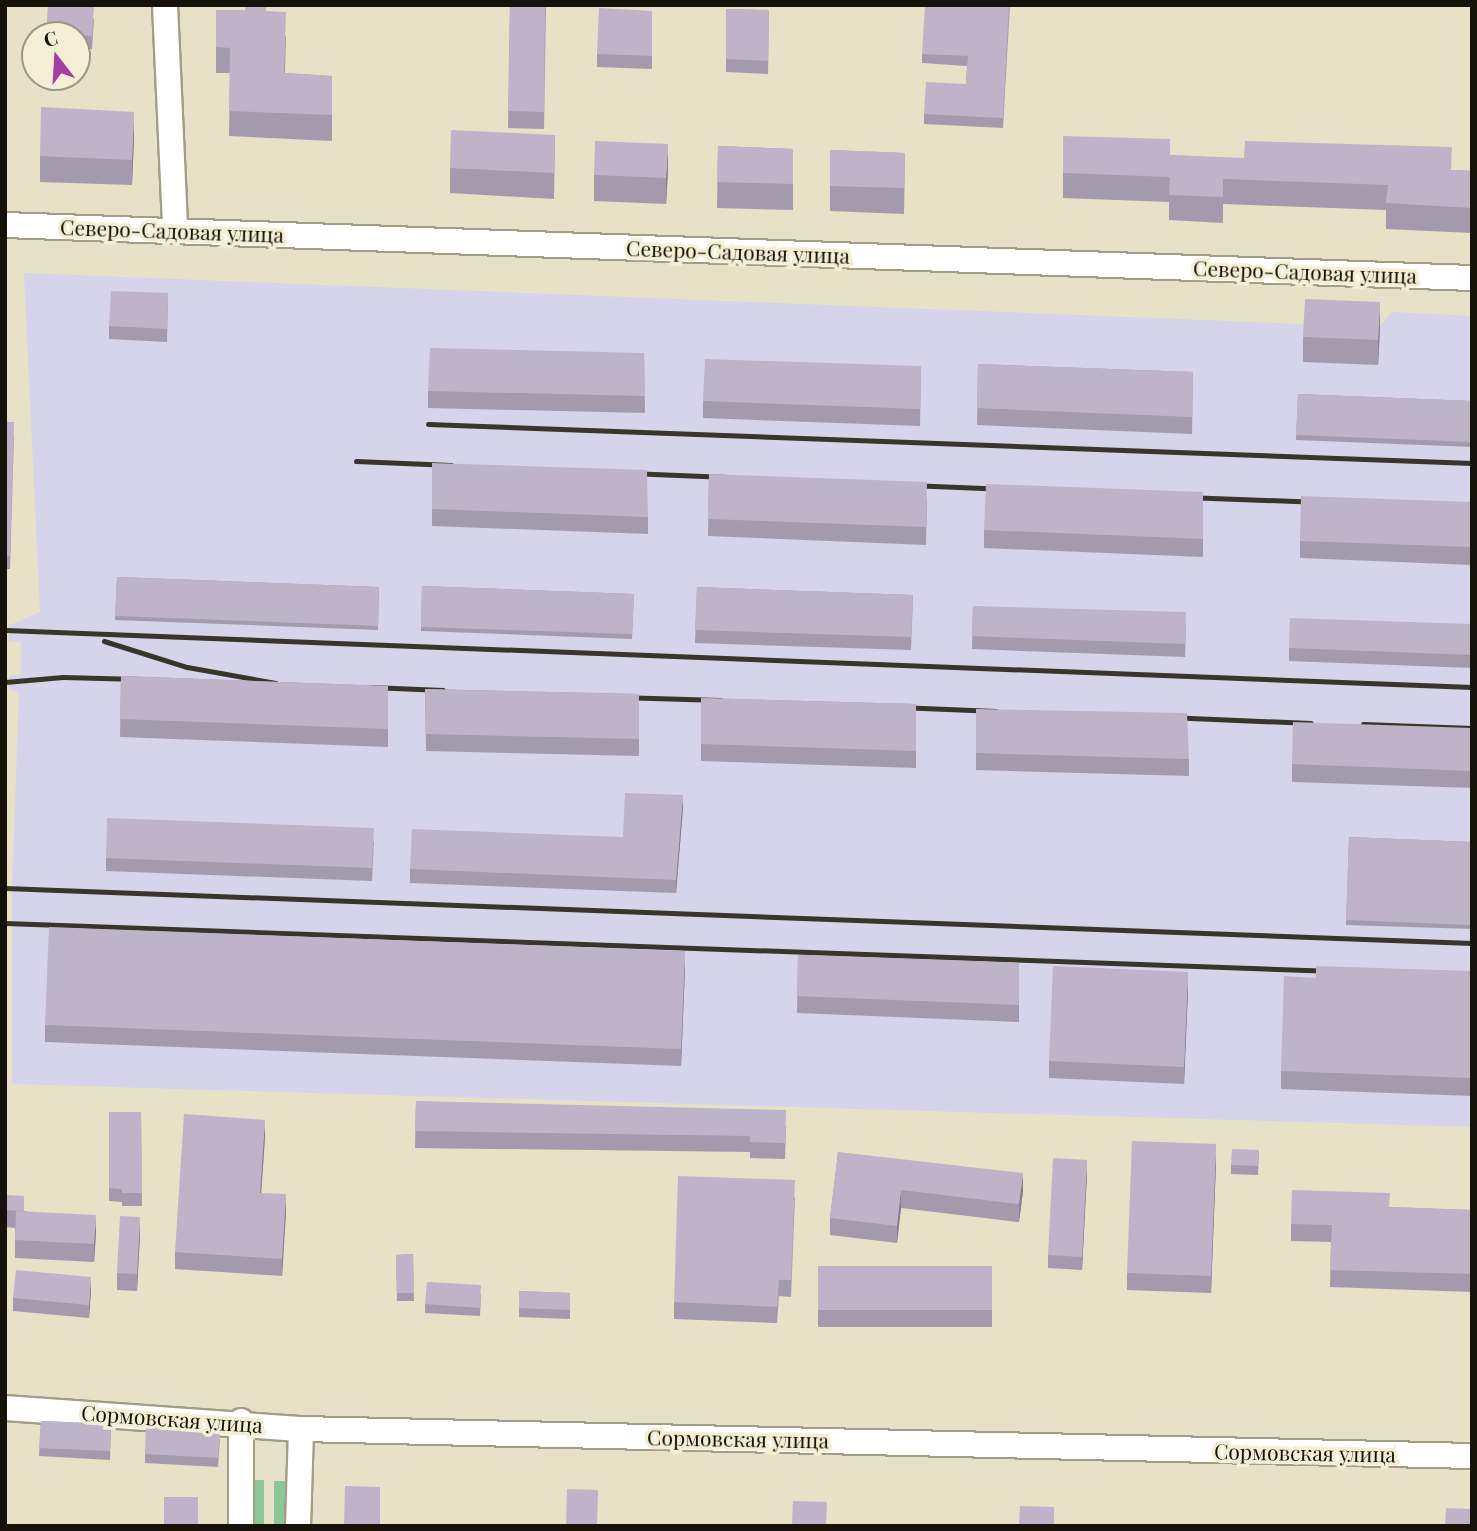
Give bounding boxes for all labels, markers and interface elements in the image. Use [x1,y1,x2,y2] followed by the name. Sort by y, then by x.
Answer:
[21,21,91,91] north arrow
[40,23,61,52] text: С
[60,214,284,246] street label: Северо-Садовая улица
[626,235,850,267] street label: Северо-Садовая улица
[1193,255,1417,287] street label: Северо-Садовая улица
[80,1399,264,1437] street label: Сормовская улица
[647,1424,829,1452] street label: Сормовская улица
[1214,1438,1396,1466] street label: Сормовская улица

